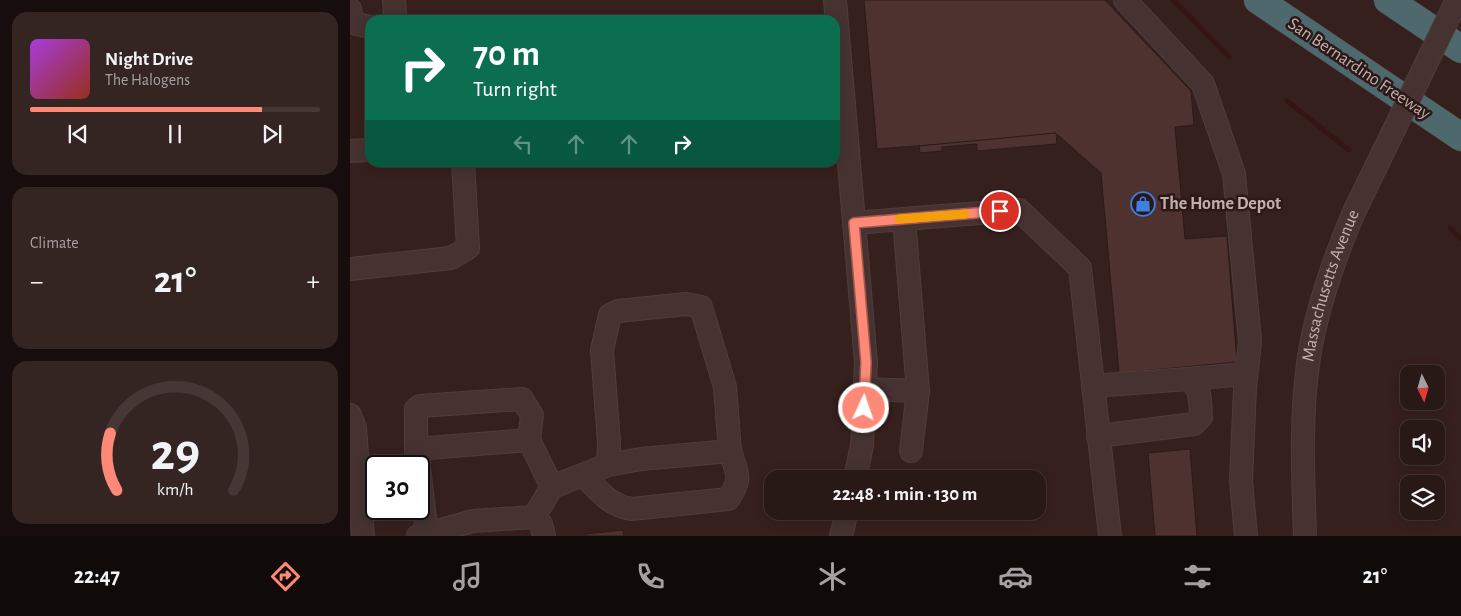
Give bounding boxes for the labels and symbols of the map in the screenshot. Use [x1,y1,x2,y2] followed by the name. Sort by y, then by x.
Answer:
[1285,15,1434,123] street label: San Bernardino Freeway
[979,190,1021,232] pin
[1130,191,1156,217] shop icon: The Home Depot
[1160,195,1281,213] place label: The Home Depot
[1299,207,1363,363] street label: Massachusetts Avenue
[1400,365,1445,410] north arrow
[837,381,889,433] position arrow
[365,455,430,520] speed limit sign: 30

